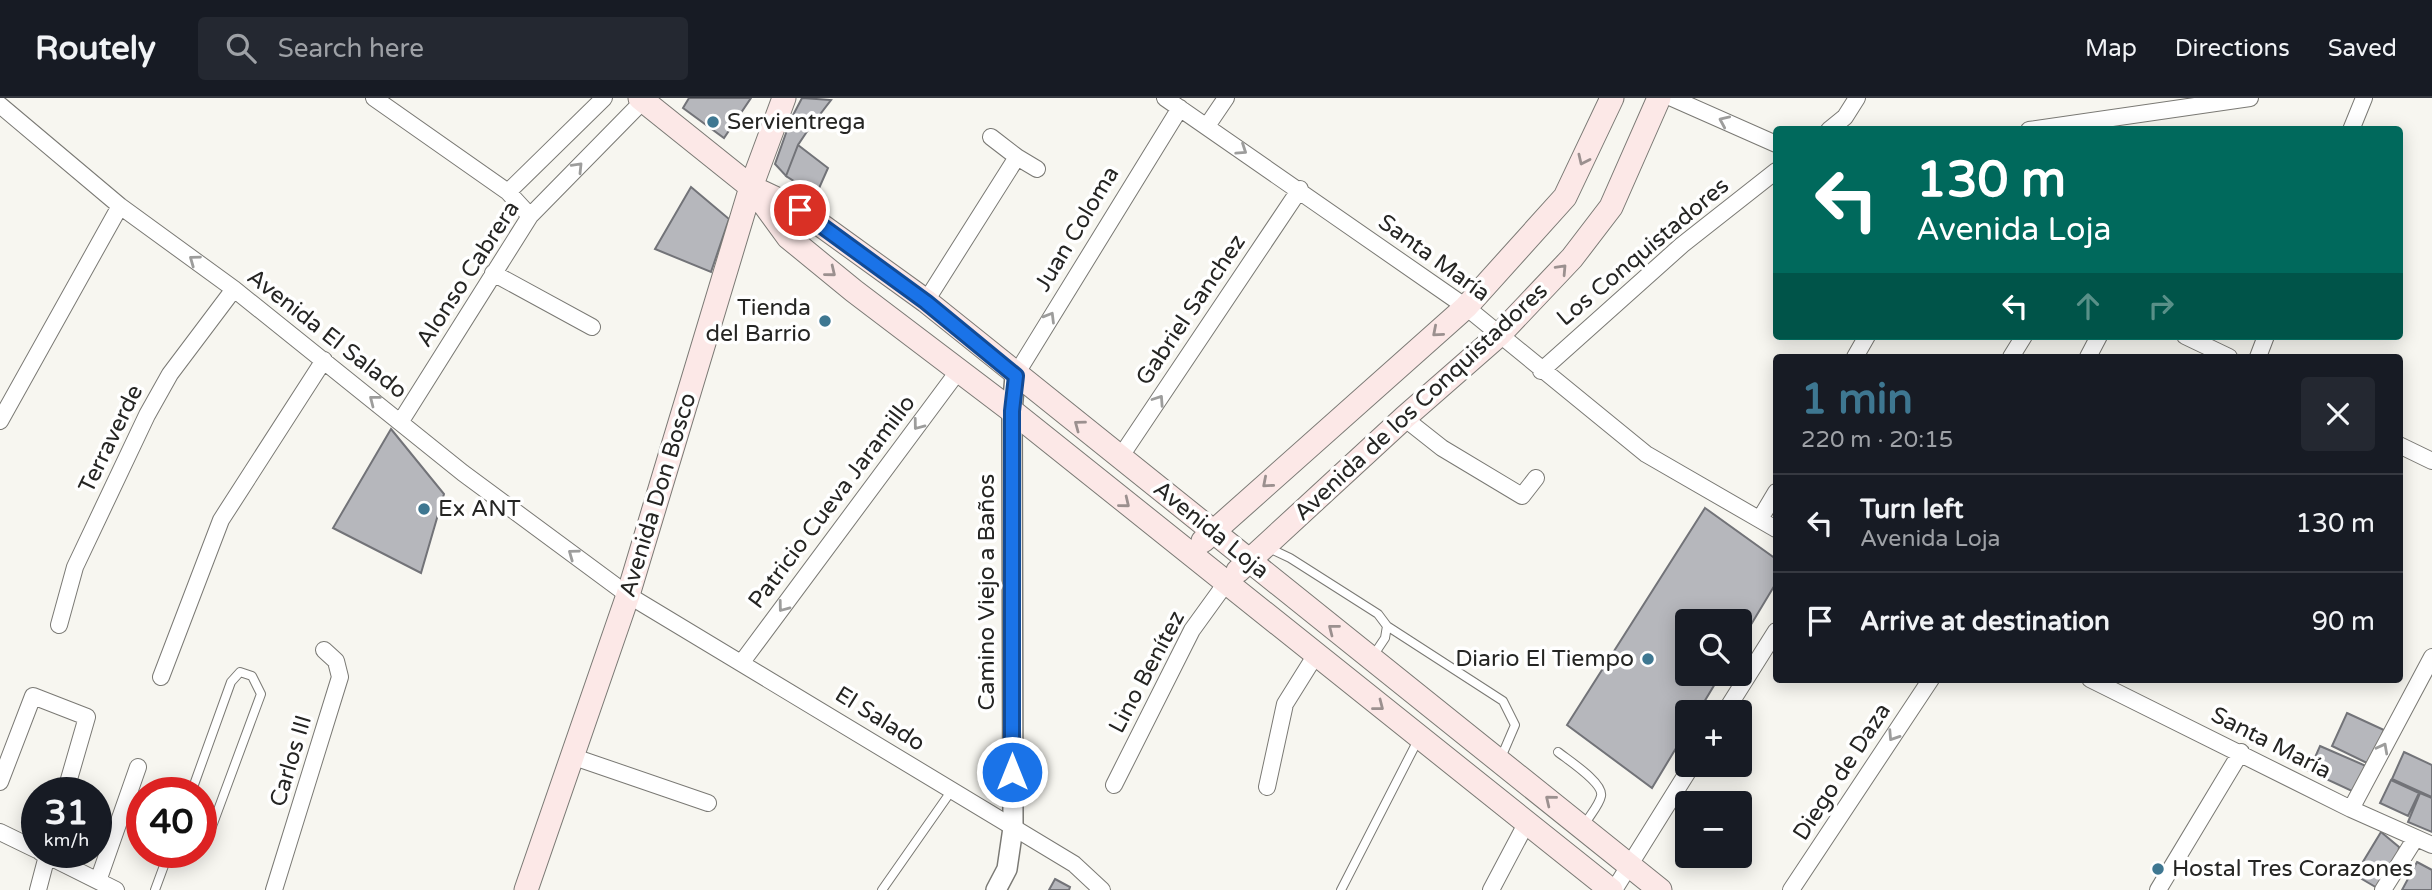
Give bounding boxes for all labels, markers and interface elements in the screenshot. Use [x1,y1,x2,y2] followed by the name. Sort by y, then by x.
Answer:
[198,17,688,80] search box
[35,29,156,68] text: Routely
[222,29,260,67] icon: search
[278,33,424,64] text: Search here
[2085,34,2137,63] text: Map
[2175,34,2290,63] text: Directions
[2328,34,2397,63] text: Saved
[727,108,865,136] place label: Servientrega
[705,114,721,130] marker: Servientrega
[1719,115,1732,129] one-way arrow
[1234,142,1247,154] one-way arrow
[1916,151,2066,210] text: 130 m
[1577,153,1591,165] one-way arrow
[1801,154,1892,245] icon: left
[1029,161,1125,297] street label: Juan Coloma
[569,163,582,176] one-way arrow
[1551,172,1735,332] street label: Los Conquistadores
[770,180,830,240] pin
[781,191,819,229] icon: arrive
[410,196,526,352] street label: Alonso Cabrera
[1373,208,1495,308] street label: Santa María
[1916,211,2112,249] text: Avenida Loja
[1130,229,1252,391] street label: Gabriel Sanchez
[190,256,202,269] one-way arrow
[241,263,413,405] street label: Avenida El Salado
[823,263,835,276] one-way arrow
[1553,264,1566,277] one-way arrow
[1288,277,1554,527] street label: Avenida de los Conquistadores
[1996,287,2034,325] icon: left
[2069,287,2107,325] icon: ahead
[2142,287,2180,325] icon: right
[706,294,811,348] place label: Tienda del Barrio
[1042,312,1055,325] one-way arrow
[817,313,833,329] marker: Tienda del Barrio
[1433,324,1446,337] one-way arrow
[1801,374,1913,425] text: 1 min
[2301,377,2375,451] button: close
[73,380,149,498] street label: Terraverde
[614,389,702,601] street label: Avenida Don Bosco
[743,390,921,614] street label: Patricio Cueva Jaramillo
[1151,394,1164,407] one-way arrow
[370,395,382,408] one-way arrow
[914,417,926,429] one-way arrow
[1075,420,1087,433] one-way arrow
[1801,426,1953,454] text: 220 m · 20:15
[973,474,1001,710] street label: Camino Viejo a Baños
[1148,475,1274,585] street label: Avenida Loja
[1262,475,1275,487] one-way arrow
[1118,494,1130,507] one-way arrow
[1860,494,1963,525] text: Turn left
[438,495,521,523] place label: Ex ANT
[416,501,432,517] marker: Ex ANT
[1801,504,1839,542] icon: left
[2295,508,2375,539] text: 130 m
[1860,525,2001,553] text: Avenida Loja
[568,550,581,562] one-way arrow
[778,600,791,612] one-way arrow
[1801,602,1839,640] icon: arrive
[1103,606,1191,738] street label: Lino Benítez
[1860,606,2110,637] text: Arrive at destination
[2312,606,2375,637] text: 90 m
[1675,609,1752,868] map controls
[1675,609,1752,686] button: search
[1329,624,1341,637] one-way arrow
[1455,645,1634,673] place label: Diario El Tiempo
[1640,651,1656,667] marker: Diario El Tiempo
[830,680,930,758] street label: El Salado
[1372,698,1384,711] one-way arrow
[1787,698,1897,846] street label: Diego de Daza
[1675,700,1752,777] button: +
[2206,701,2336,785] street label: Santa María
[264,712,318,810] street label: Carlos III
[1889,728,1901,741] one-way arrow
[975,735,1049,809] position arrow
[2375,743,2388,756] one-way arrow
[126,777,217,868] speed limit sign: 40
[1675,791,1752,868] button: −
[45,792,88,834] text: 31
[1546,795,1558,808] one-way arrow
[44,829,89,851] text: km/h
[2172,855,2413,883] place label: Hostal Tres Corazones
[2150,861,2166,877] marker: Hostal Tres Corazones

